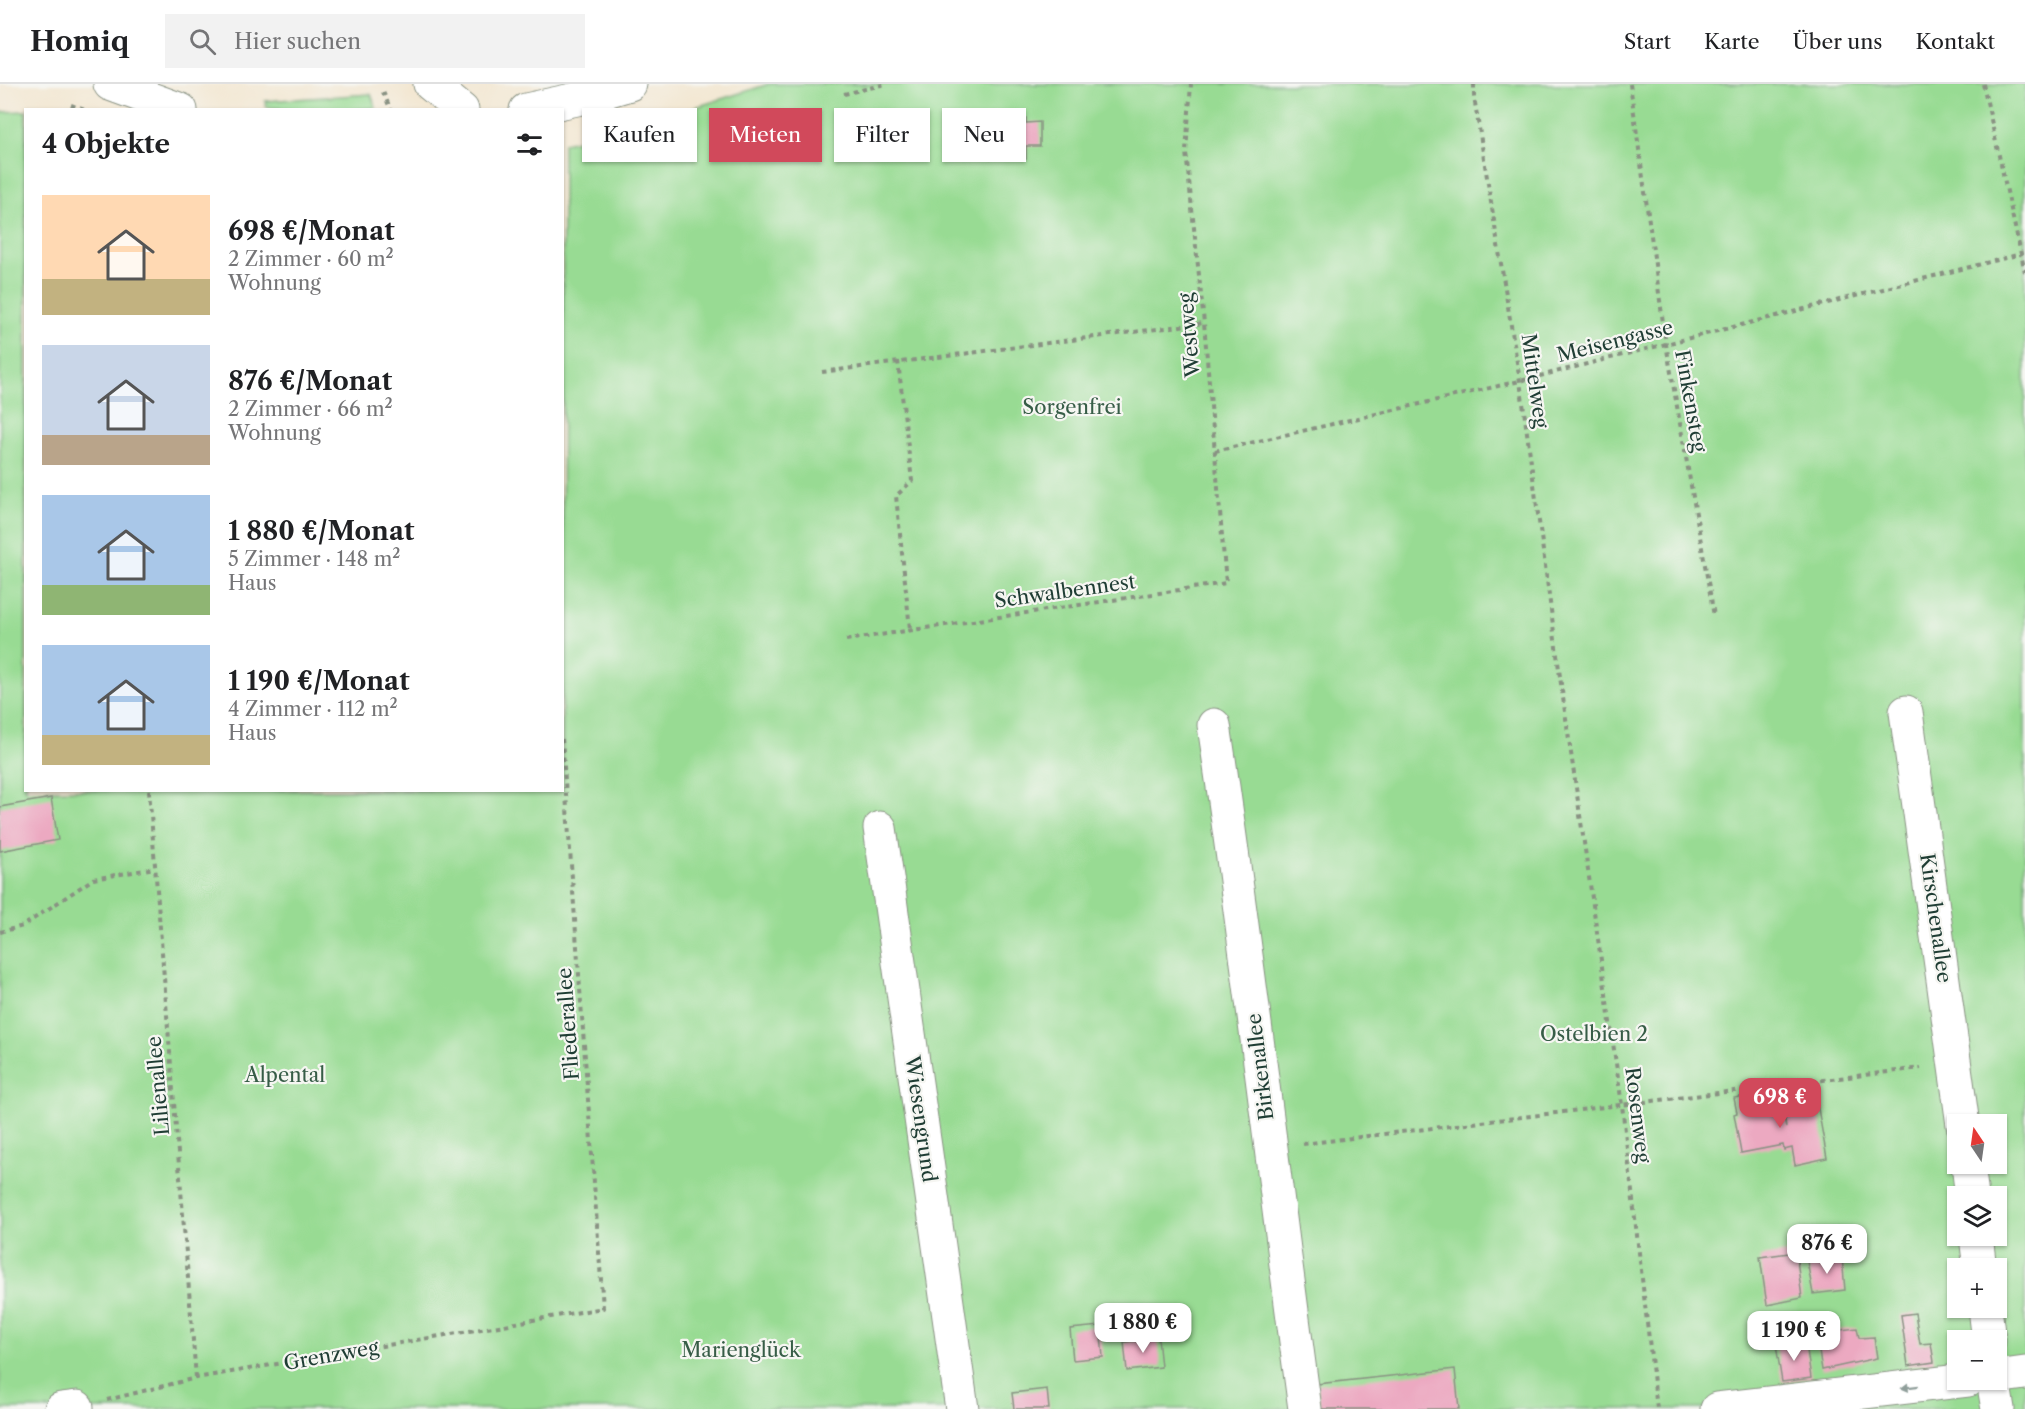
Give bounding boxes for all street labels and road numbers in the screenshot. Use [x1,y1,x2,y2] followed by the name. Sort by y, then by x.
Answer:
[1173,291,1205,379] street label: Westweg
[1554,315,1676,367] street label: Meisengasse
[1516,332,1554,430] street label: Mittelweg
[1670,348,1712,454] street label: Finkensteg
[993,569,1137,613] street label: Schwalbennest
[1915,852,1957,984] street label: Kirschenallee
[552,967,584,1081] street label: Fliederallee
[1242,1012,1278,1122] street label: Birkenallee
[142,1035,174,1137] street label: Lilienallee
[900,1053,942,1184] street label: Wiesengrund
[1620,1066,1656,1165] street label: Rosenweg
[282,1335,381,1375] street label: Grenzweg

